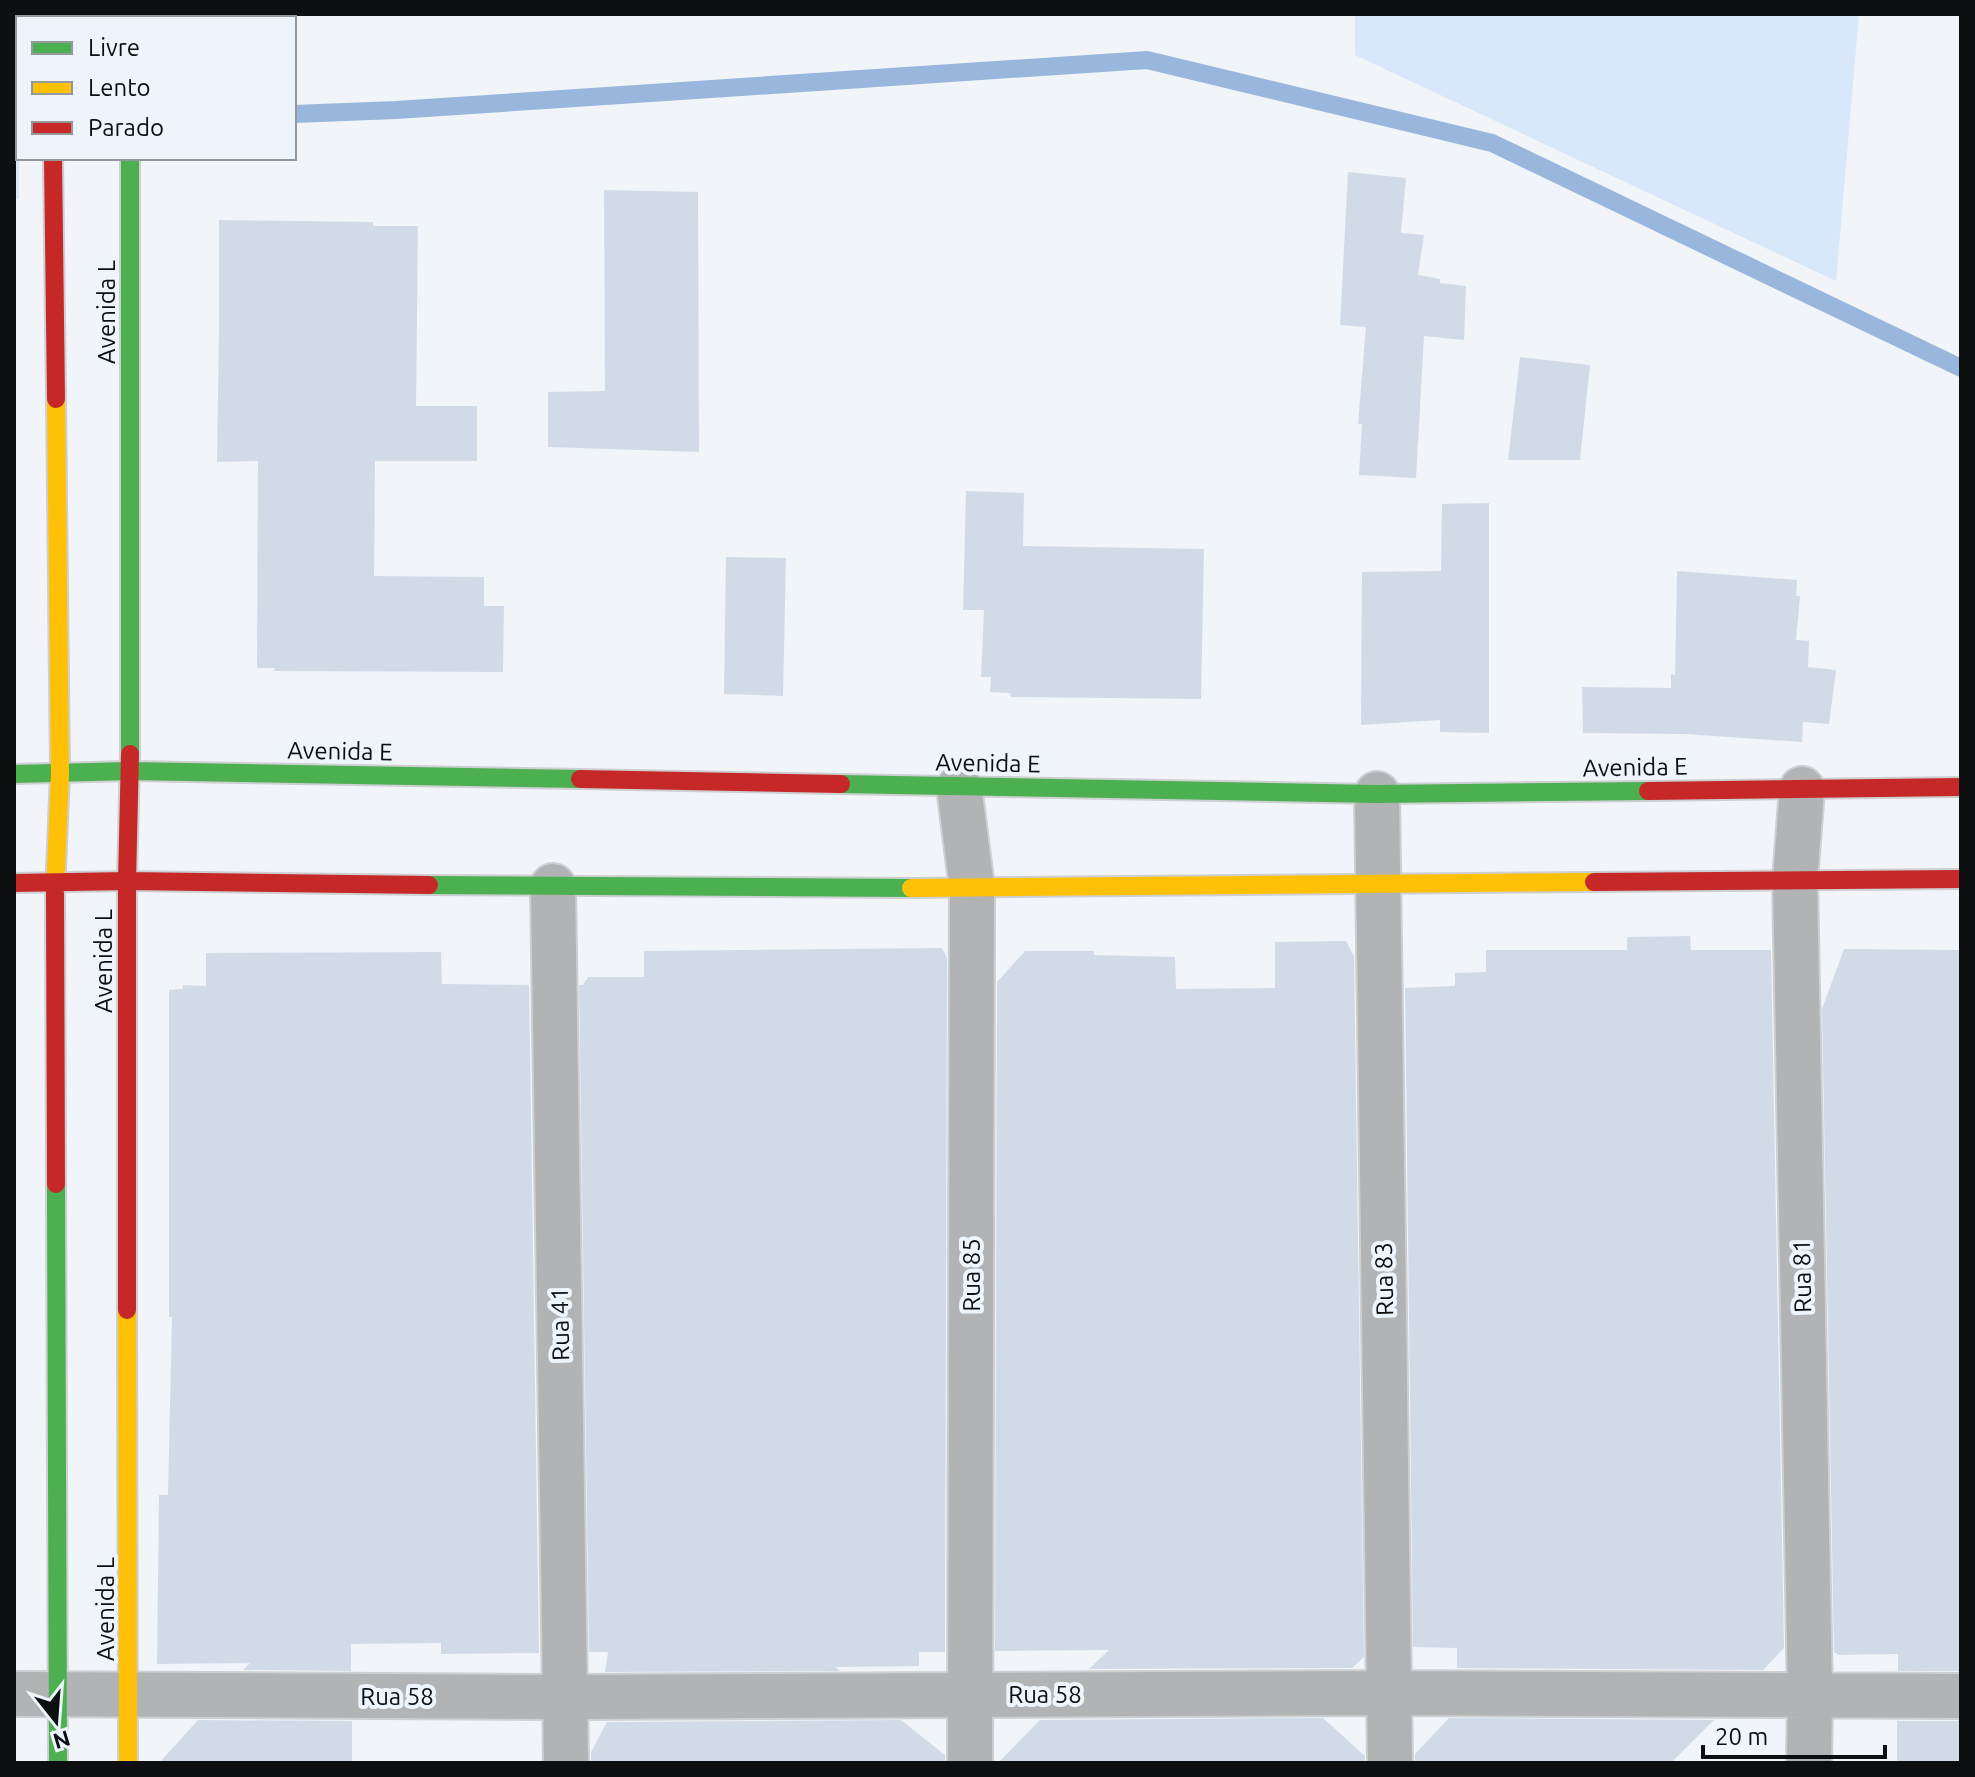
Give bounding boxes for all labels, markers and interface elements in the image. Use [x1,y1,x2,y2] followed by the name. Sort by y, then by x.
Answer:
[16,16,296,160] legend
[88,34,140,61] text: Livre
[88,74,151,101] text: Lento
[88,114,164,141] text: Parado
[93,260,120,364] street label: Avenida L
[287,737,393,765] street label: Avenida E
[935,749,1041,777] street label: Avenida E
[1582,753,1688,781] street label: Avenida E
[90,909,117,1013] street label: Avenida L
[958,1238,985,1312] street label: Rua 85
[1788,1239,1816,1313] street label: Rua 81
[1370,1242,1398,1316] street label: Rua 83
[546,1287,574,1361] street label: Rua 41
[92,1557,119,1661] street label: Avenida L
[16,1681,96,1761] north arrow
[1008,1681,1082,1708] street label: Rua 58
[360,1683,434,1710] street label: Rua 58
[1703,1709,1885,1759] scale bar
[1715,1723,1768,1750] text: 20 m
[50,1726,74,1755] text: N

